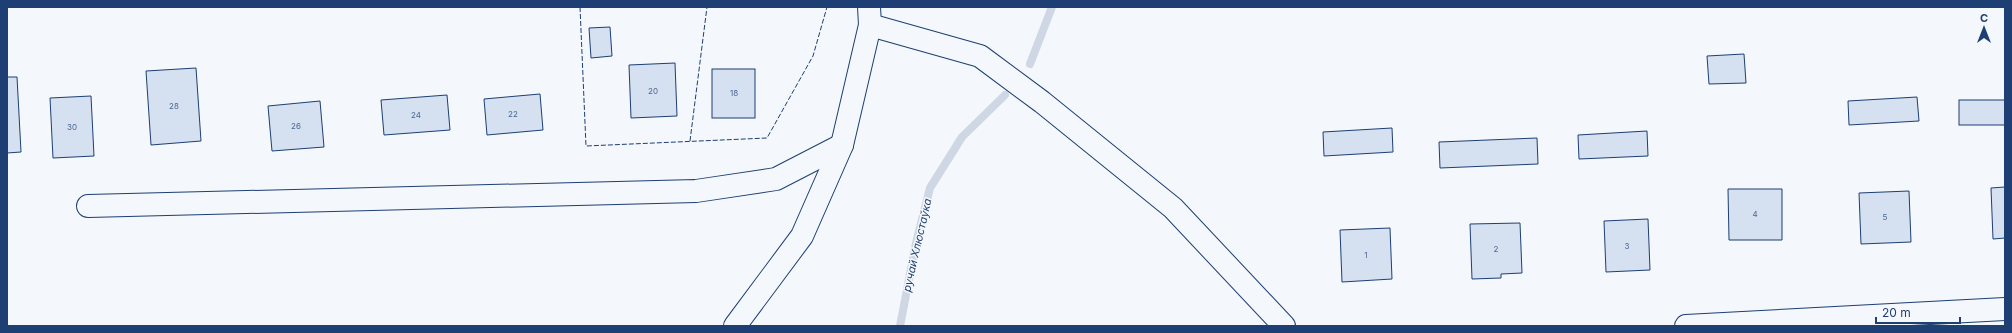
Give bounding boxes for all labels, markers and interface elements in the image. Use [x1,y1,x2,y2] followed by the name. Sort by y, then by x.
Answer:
[1964,8,2004,48] north arrow
[1980,11,1988,25] text: С
[648,86,658,96] house number: 20
[730,88,738,98] house number: 18
[169,101,179,111] house number: 28
[508,109,518,119] house number: 22
[411,110,421,120] house number: 24
[291,121,301,131] house number: 26
[67,122,77,132] house number: 30
[899,197,935,294] water label: ручай Хлюстаўка
[1752,209,1758,219] house number: 4
[1883,212,1888,222] house number: 5
[1625,241,1630,251] house number: 3
[1494,244,1499,254] house number: 2
[1364,250,1368,260] house number: 1
[1876,299,1960,325] scale bar
[1882,305,1911,320] text: 20 m

